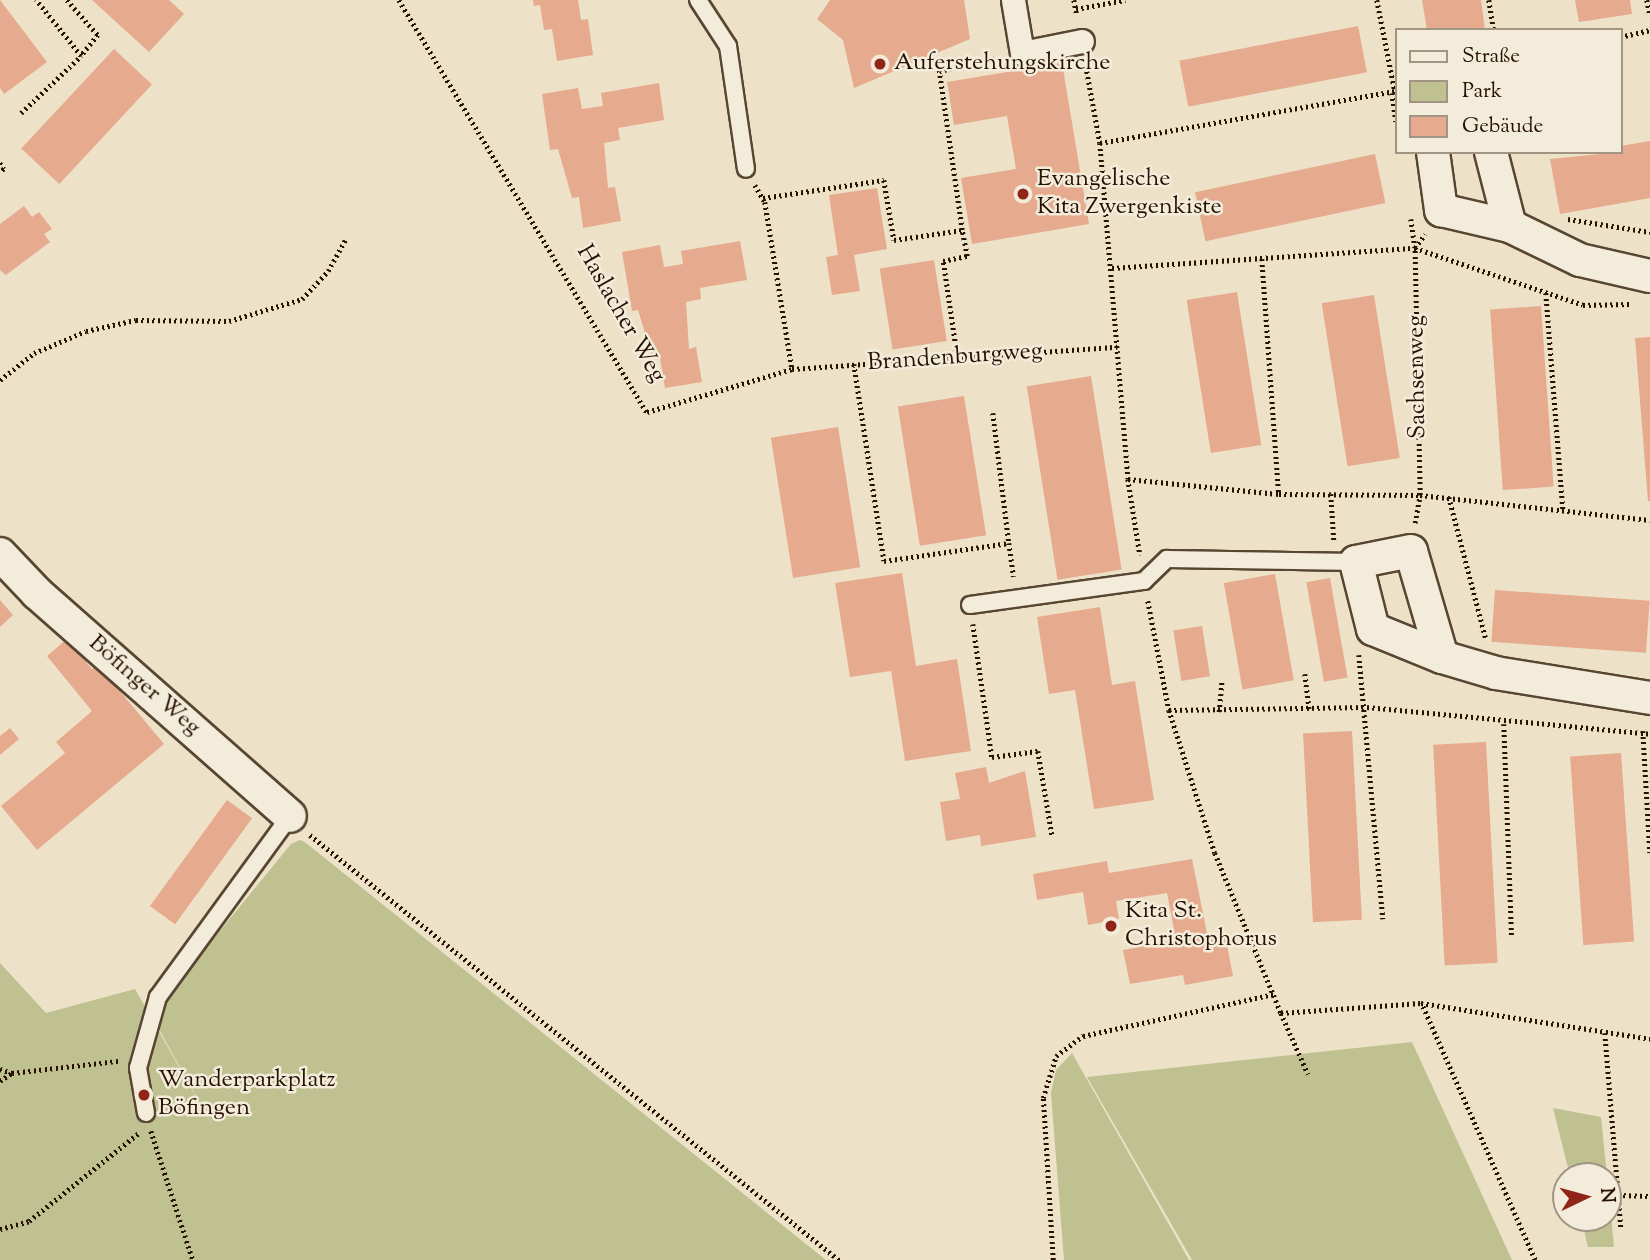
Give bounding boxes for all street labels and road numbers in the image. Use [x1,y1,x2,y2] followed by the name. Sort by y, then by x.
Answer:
[569,240,671,388] street label: Haslacher Weg
[1403,315,1433,439] street label: Sachsenweg
[867,338,1043,378] street label: Brandenburgweg
[82,629,206,743] street label: Böfinger Weg

